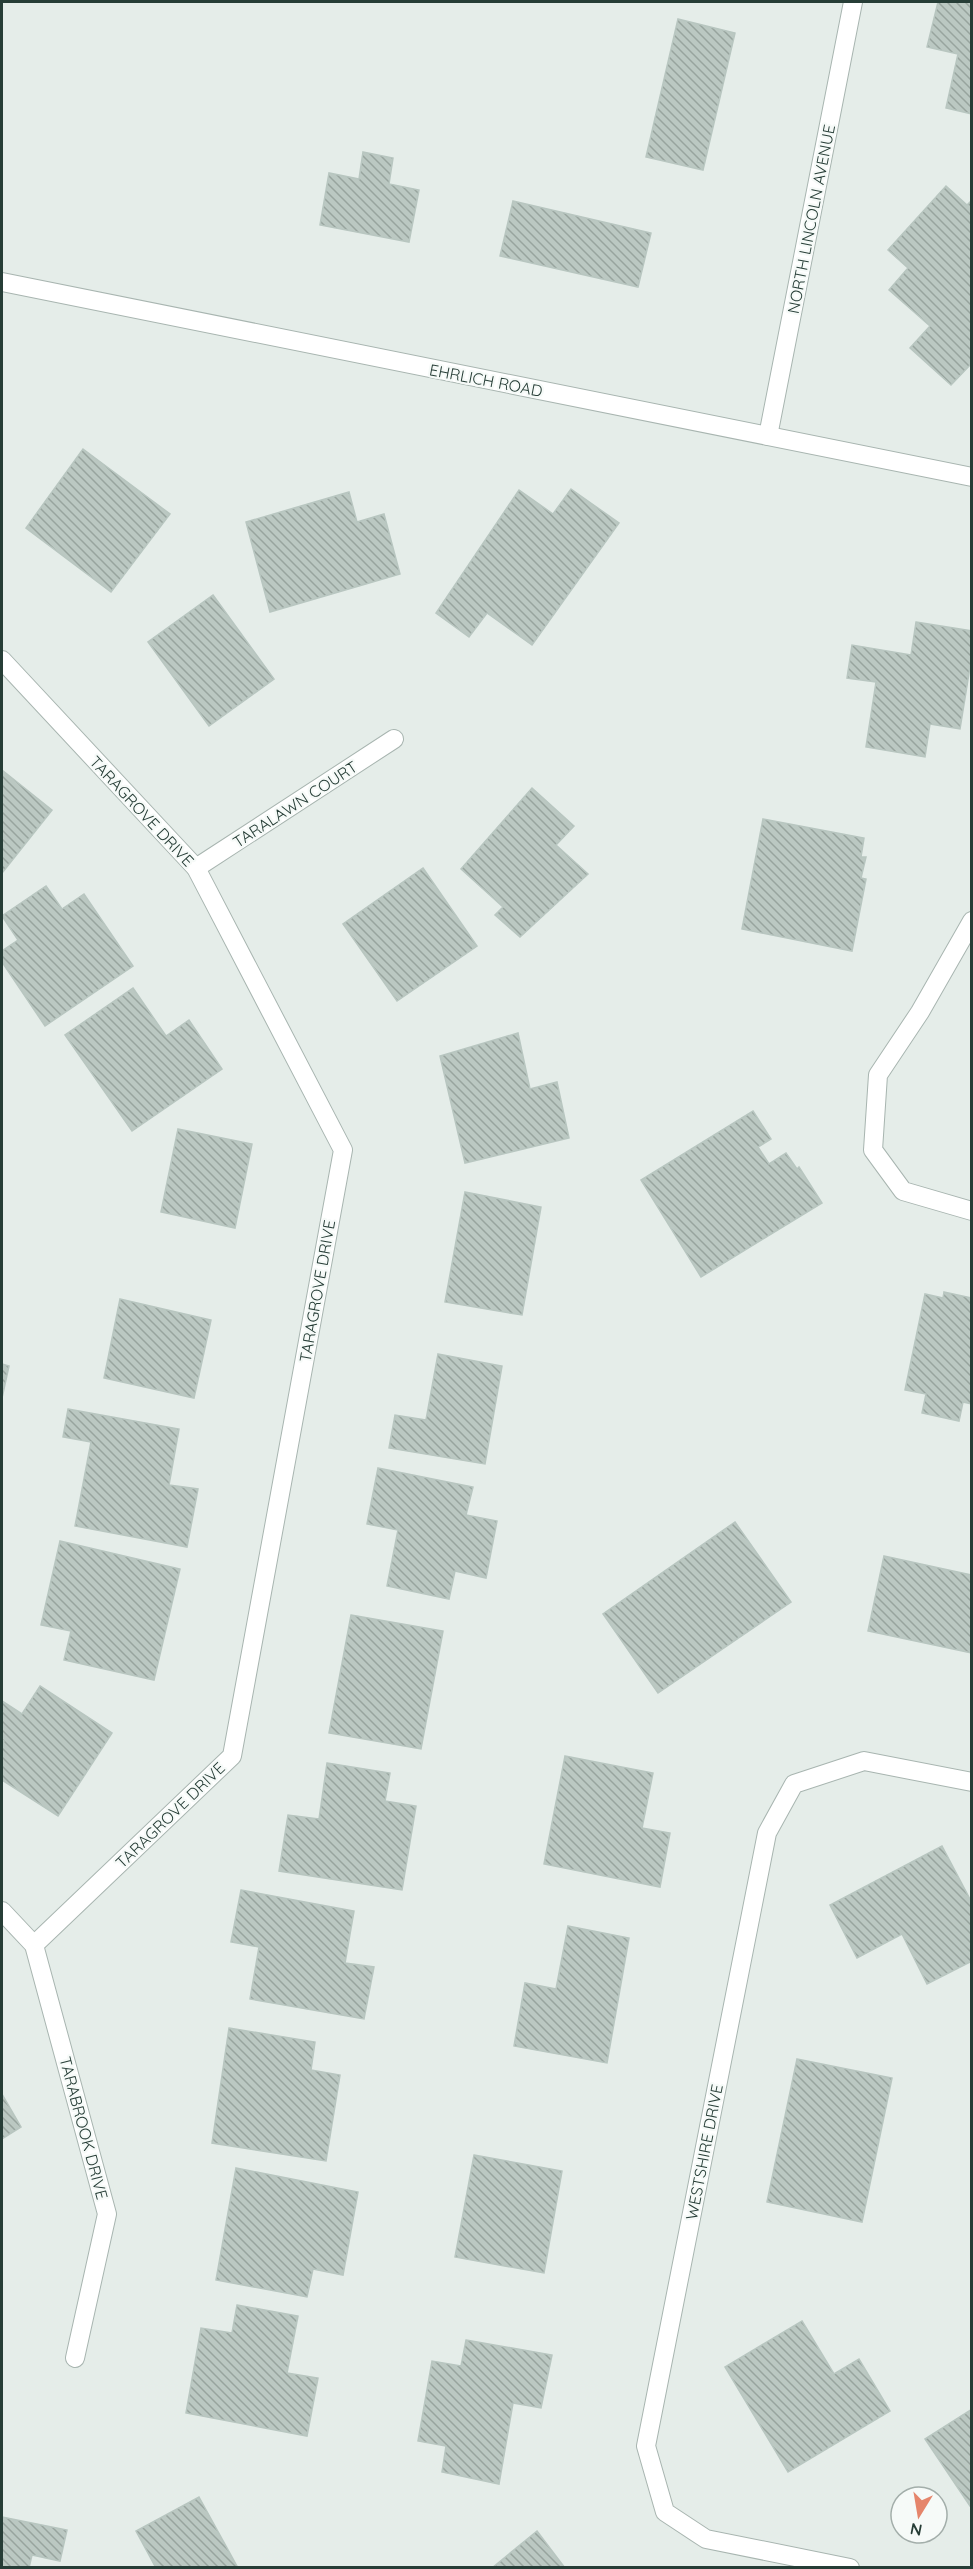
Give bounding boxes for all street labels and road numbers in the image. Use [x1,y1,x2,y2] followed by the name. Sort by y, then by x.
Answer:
[783,123,839,315] street label: NORTH LINCOLN AVENUE
[428,359,544,401] street label: EHRLICH ROAD
[86,752,198,870] street label: TARAGROVE DRIVE
[229,756,361,852] street label: TARALAWN COURT
[295,1218,339,1364] street label: TARAGROVE DRIVE
[111,1758,229,1872] street label: TARAGROVE DRIVE
[55,2054,113,2202] street label: TARABROOK DRIVE
[681,2082,727,2222] street label: WESTSHIRE DRIVE

